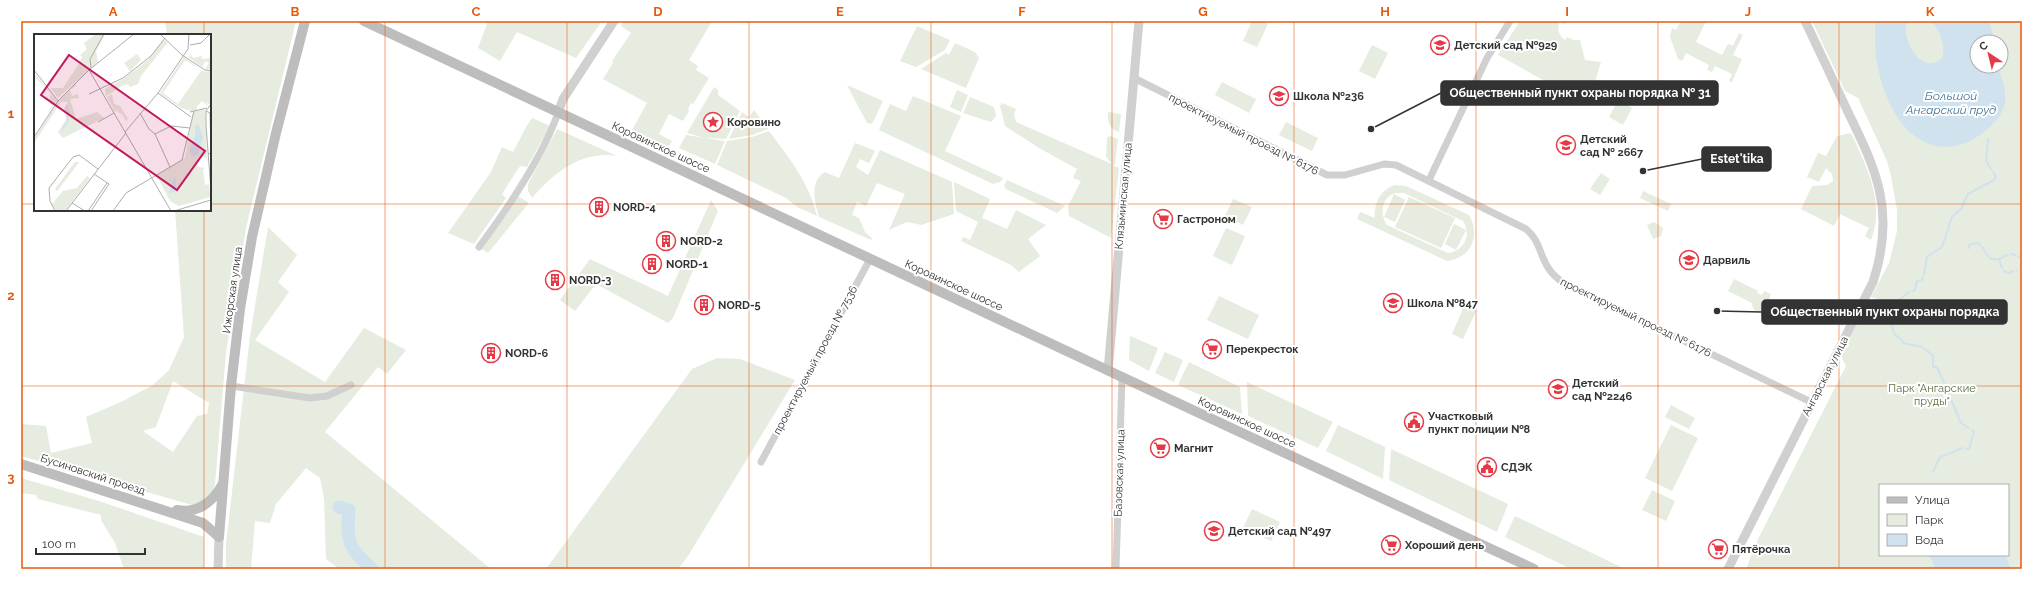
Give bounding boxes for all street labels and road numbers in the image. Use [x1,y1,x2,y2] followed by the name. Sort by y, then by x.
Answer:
[1167,91,1321,178] street label: проектируемый проезд № 6176
[610,119,712,176] street label: Коровинское шоссе
[1112,142,1135,250] street label: Клязьминская улица
[220,246,245,334] street label: Ижорская улица
[903,257,1005,314] street label: Коровинское шоссе
[1558,275,1714,360] street label: проектируемый проезд № 6176
[771,283,860,437] street label: проектируемый проезд № 7536
[1800,334,1851,418] street label: Ангарская улица
[1196,394,1298,451] street label: Коровинское шоссе
[1111,429,1128,517] street label: Базовская улица
[39,451,147,498] street label: Бусиновский проезд

